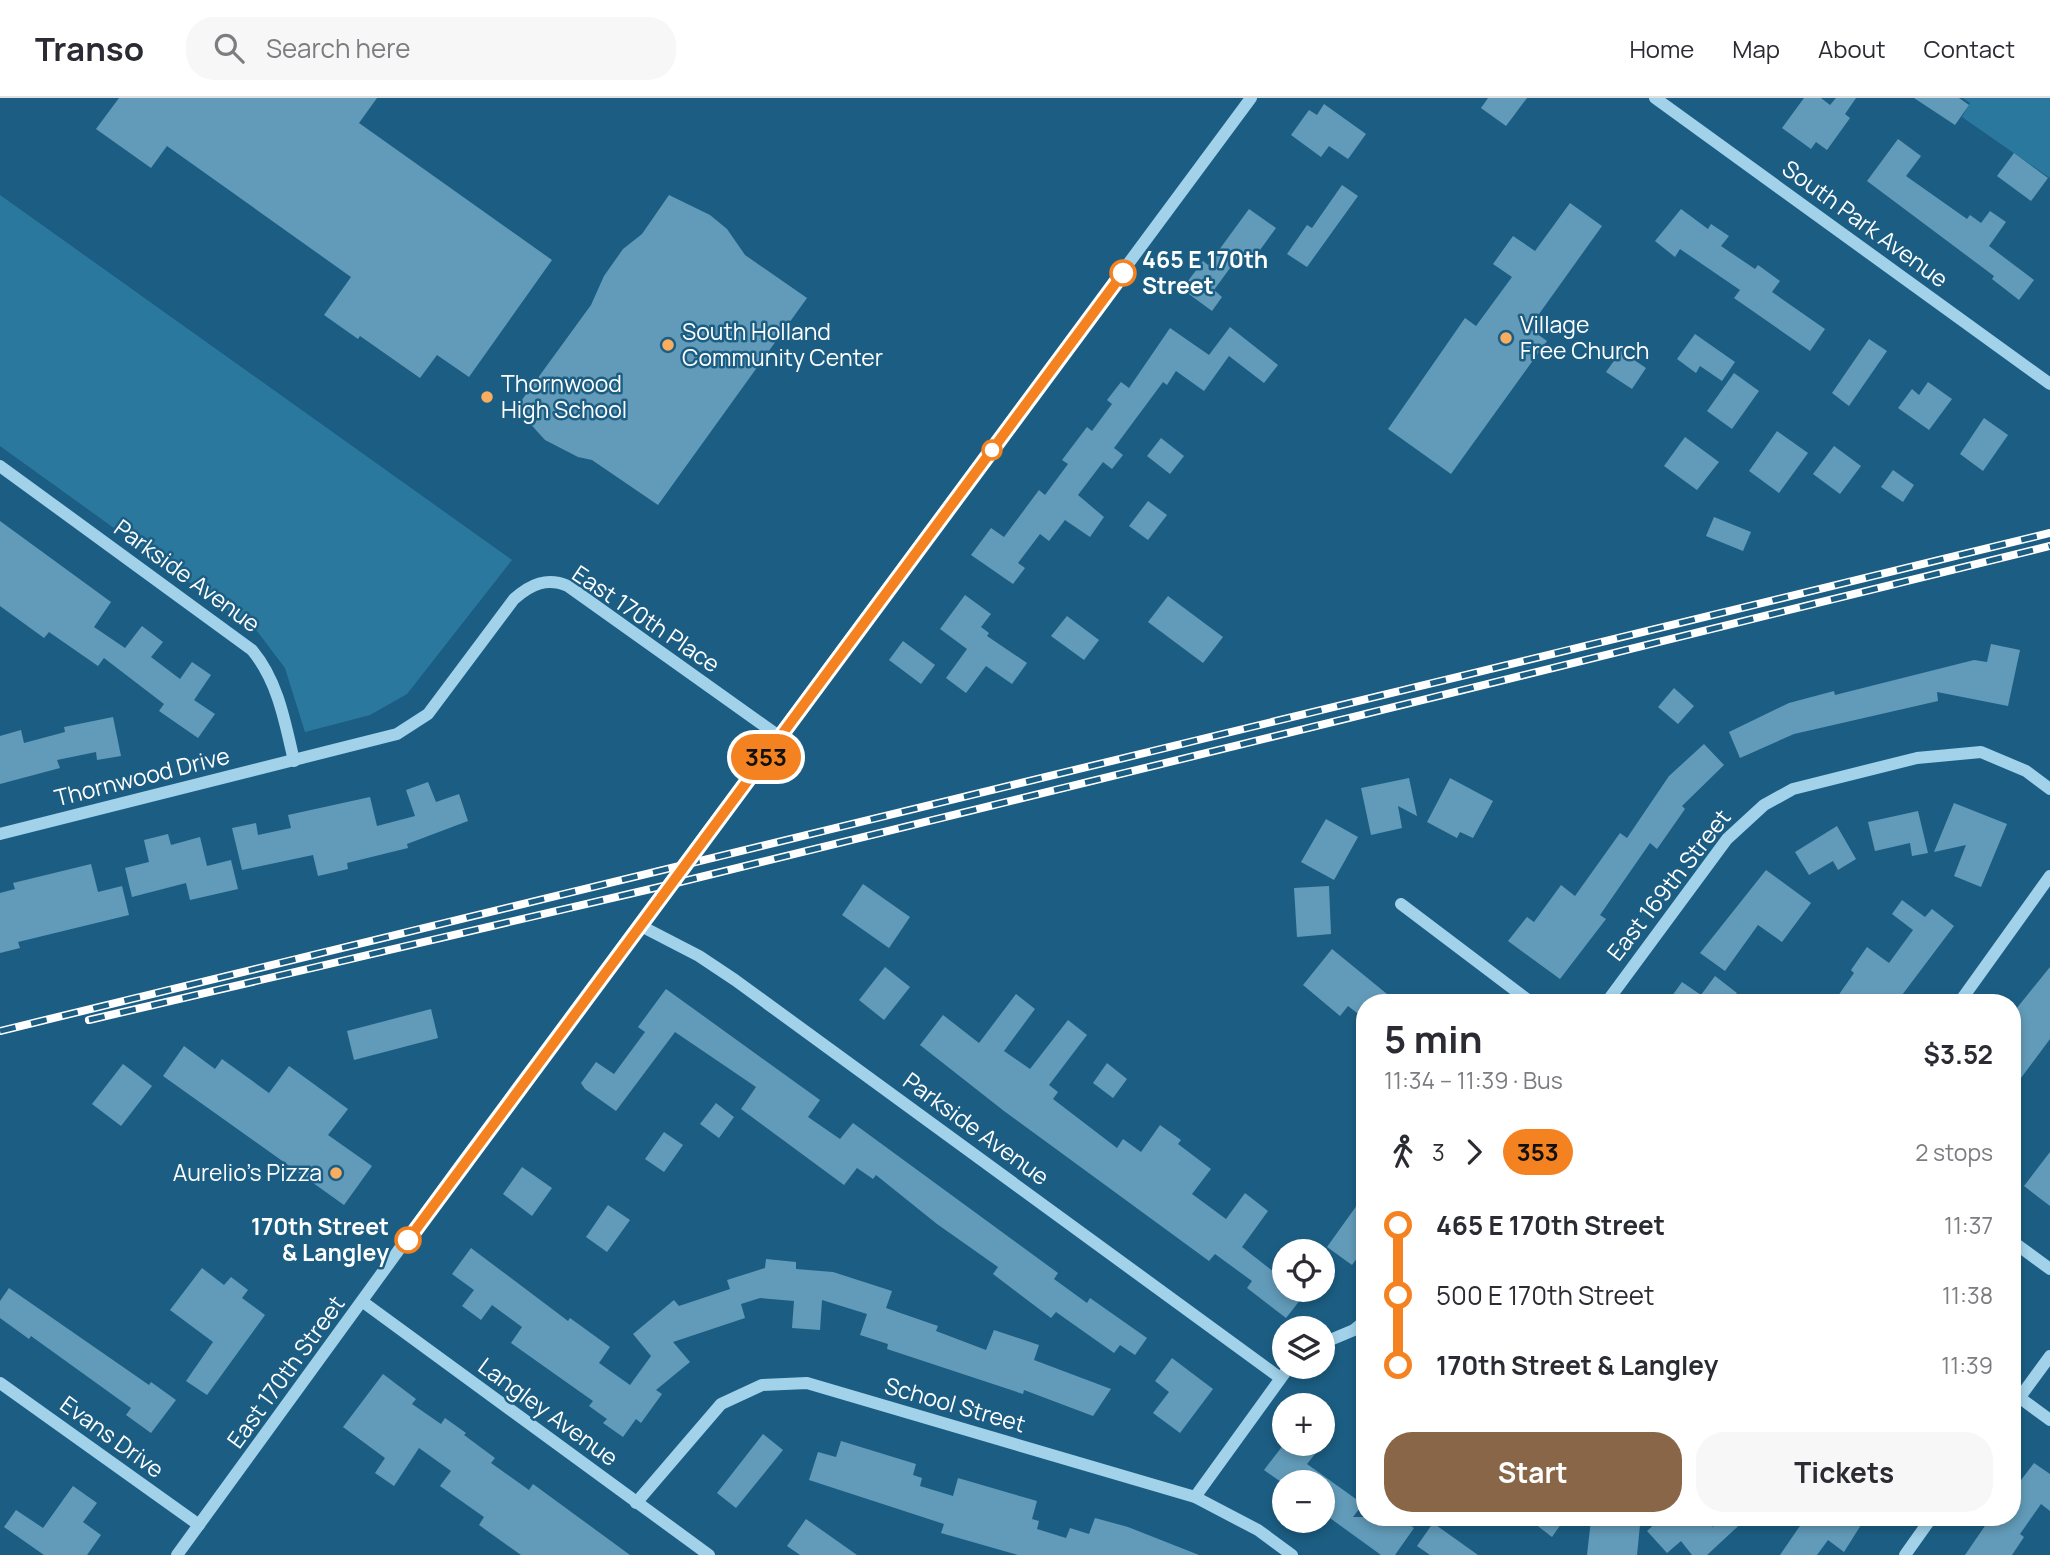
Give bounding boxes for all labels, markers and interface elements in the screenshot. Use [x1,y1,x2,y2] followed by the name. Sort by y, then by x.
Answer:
[186,17,676,80] search box
[35,26,144,71] text: Transo
[210,29,248,67] icon: search
[266,30,411,66] text: Search here
[1629,32,1694,65] text: Home
[1732,32,1780,65] text: Map
[1818,32,1886,65] text: About
[1924,32,2015,65] text: Contact
[1776,152,1955,294] street label: South Park Avenue
[1142,243,1268,301] place label: 465 E 170th Street
[1110,260,1136,286] marker: 465 E 170th Street
[1520,308,1649,366] place label: Village Free Church
[682,315,883,373] place label: South Holland Community Center
[1498,330,1514,346] marker: Village Free Church
[660,337,676,353] marker: South Holland Community Center
[501,367,627,425] place label: Thornwood High School
[479,389,495,405] marker: Thornwood High School
[982,440,1002,460] unlabelled marker
[108,511,267,639] street label: Parkside Avenue
[566,557,727,679] street label: East 170th Place
[726,734,806,780] line badge: 353
[51,739,233,813] street label: Thornwood Drive
[745,740,787,773] text: 353
[1599,802,1737,967] street label: East 169th Street
[1384,1012,1482,1064] text: 5 min
[1924,1036,1993,1072] text: $3.52
[897,1064,1056,1192] street label: Parkside Avenue
[1384,1064,1563,1096] text: 11:34 – 11:39 · Bus
[1384,1133,1422,1171] icon: walk
[1455,1133,1493,1171] icon: forward
[1517,1135,1559,1168] text: 353
[1432,1136,1445,1168] text: 3
[1915,1136,1993,1168] text: 2 stops
[173,1156,322,1188] place label: Aurelio's Pizza
[328,1165,344,1181] marker: Aurelio's Pizza
[1436,1207,1665,1243] text: 465 E 170th Street
[1944,1209,1993,1241] text: 11:37
[251,1210,389,1268] place label: 170th Street & Langley
[395,1227,421,1253] marker: 170th Street & Langley
[1272,1239,1335,1533] map controls
[1272,1239,1335,1302] button: locate
[1436,1277,1654,1313] text: 500 E 170th Street
[1942,1279,1993,1311] text: 11:38
[219,1289,351,1454] street label: East 170th Street
[1272,1316,1335,1379] button: layers
[1436,1347,1718,1383] text: 170th Street & Langley
[1941,1349,1993,1381] text: 11:39
[472,1350,625,1473] street label: Langley Avenue
[881,1369,1030,1439] street label: School Street
[54,1388,171,1485] street label: Evans Drive
[1272,1393,1335,1456] button: +
[1384,1432,1682,1512] button: Start
[1696,1432,1993,1512] button: Tickets
[1272,1470,1335,1533] button: −

